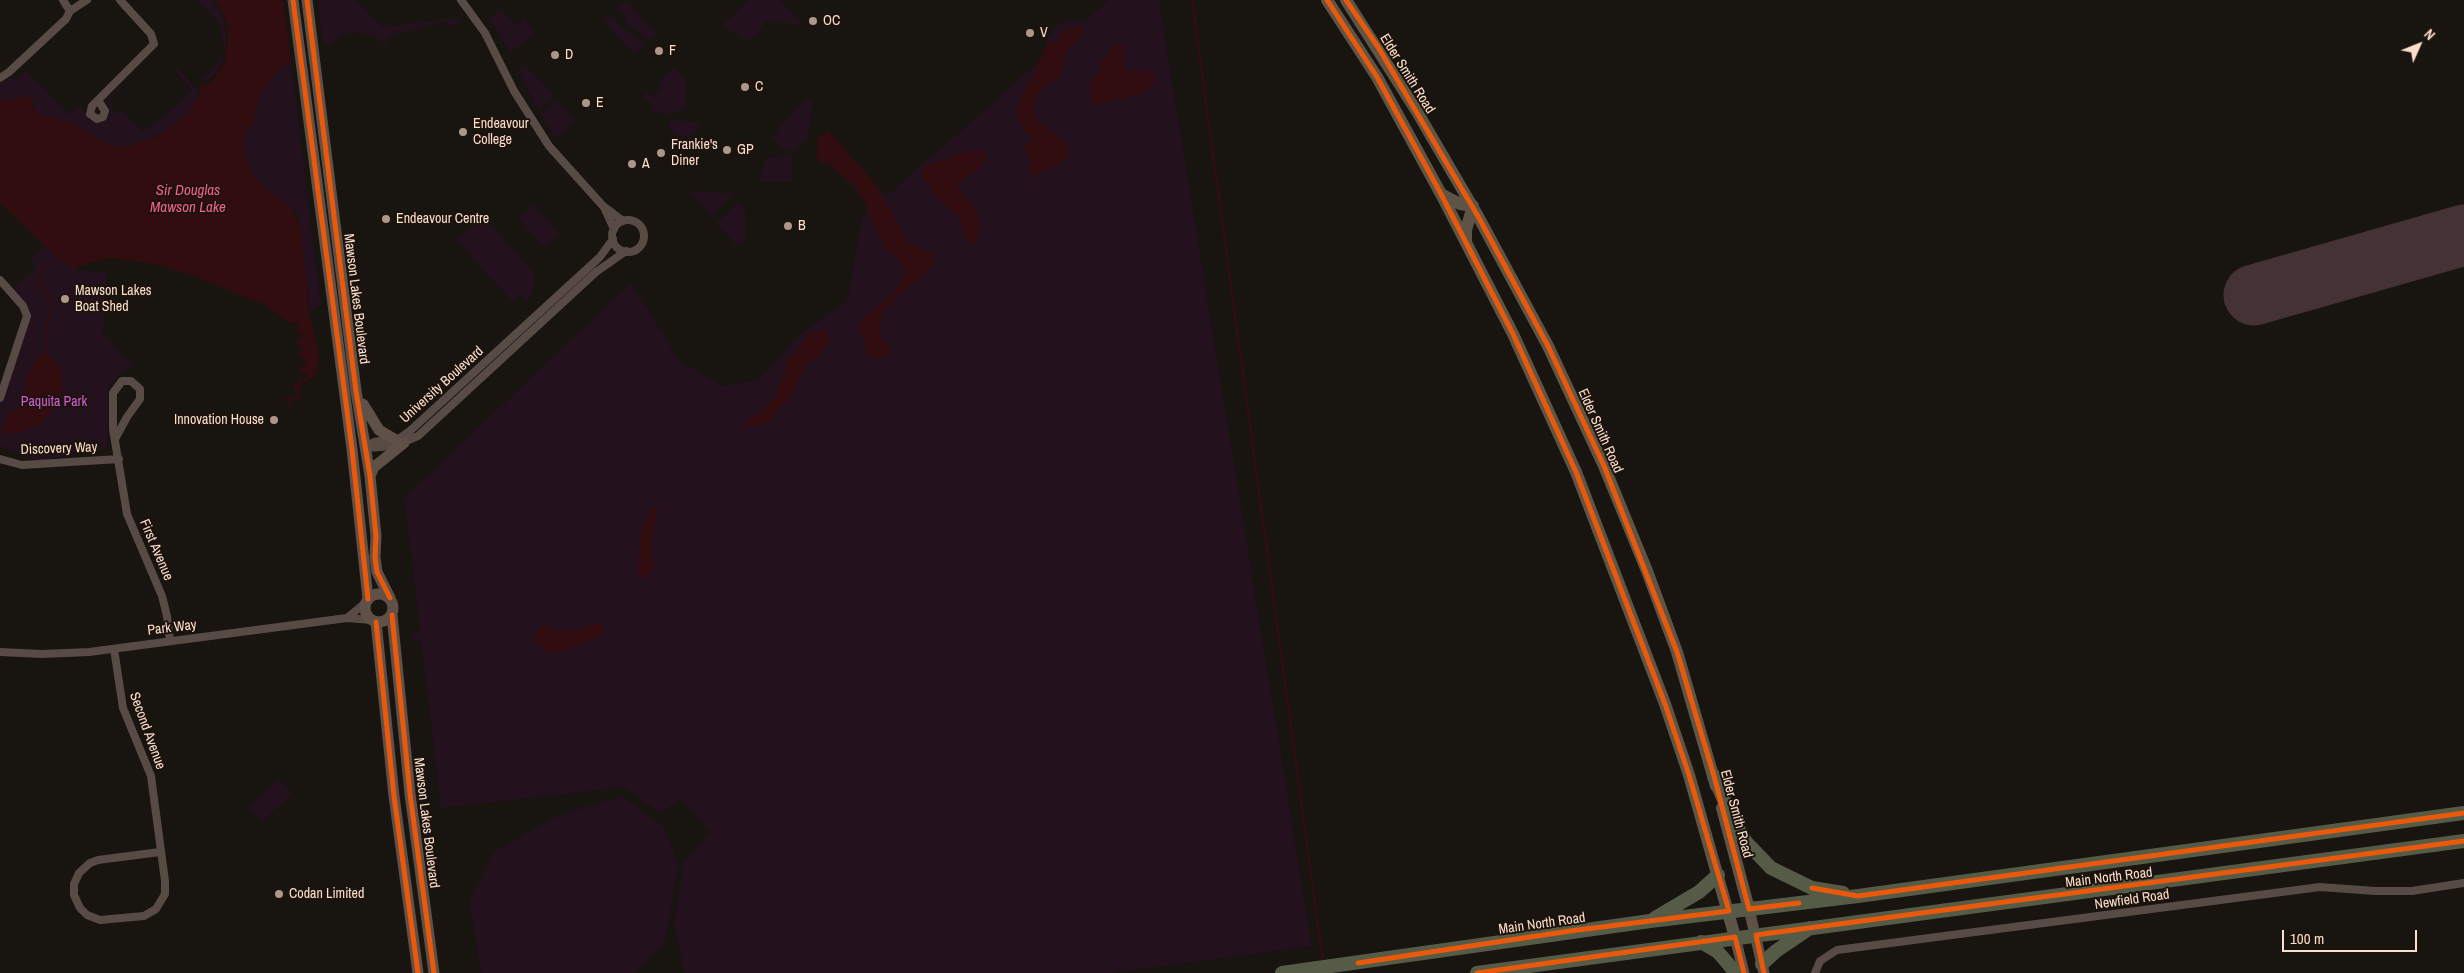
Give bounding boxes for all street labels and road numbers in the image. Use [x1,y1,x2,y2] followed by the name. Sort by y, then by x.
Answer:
[1376,31,1438,117] street label: Elder Smith Road
[340,233,372,365] street label: Mawson Lakes Boulevard
[397,343,487,427] street label: University Boulevard
[1574,386,1626,476] street label: Elder Smith Road
[20,439,98,459] street label: Discovery Way
[136,517,176,583] street label: First Avenue
[146,617,198,639] street label: Park Way
[125,690,169,772] street label: Second Avenue
[410,757,442,889] street label: Mawson Lakes Boulevard
[1716,768,1756,860] street label: Elder Smith Road
[2065,864,2153,892] street label: Main North Road
[2094,886,2170,914] street label: Newfield Road
[1498,910,1586,938] street label: Main North Road

